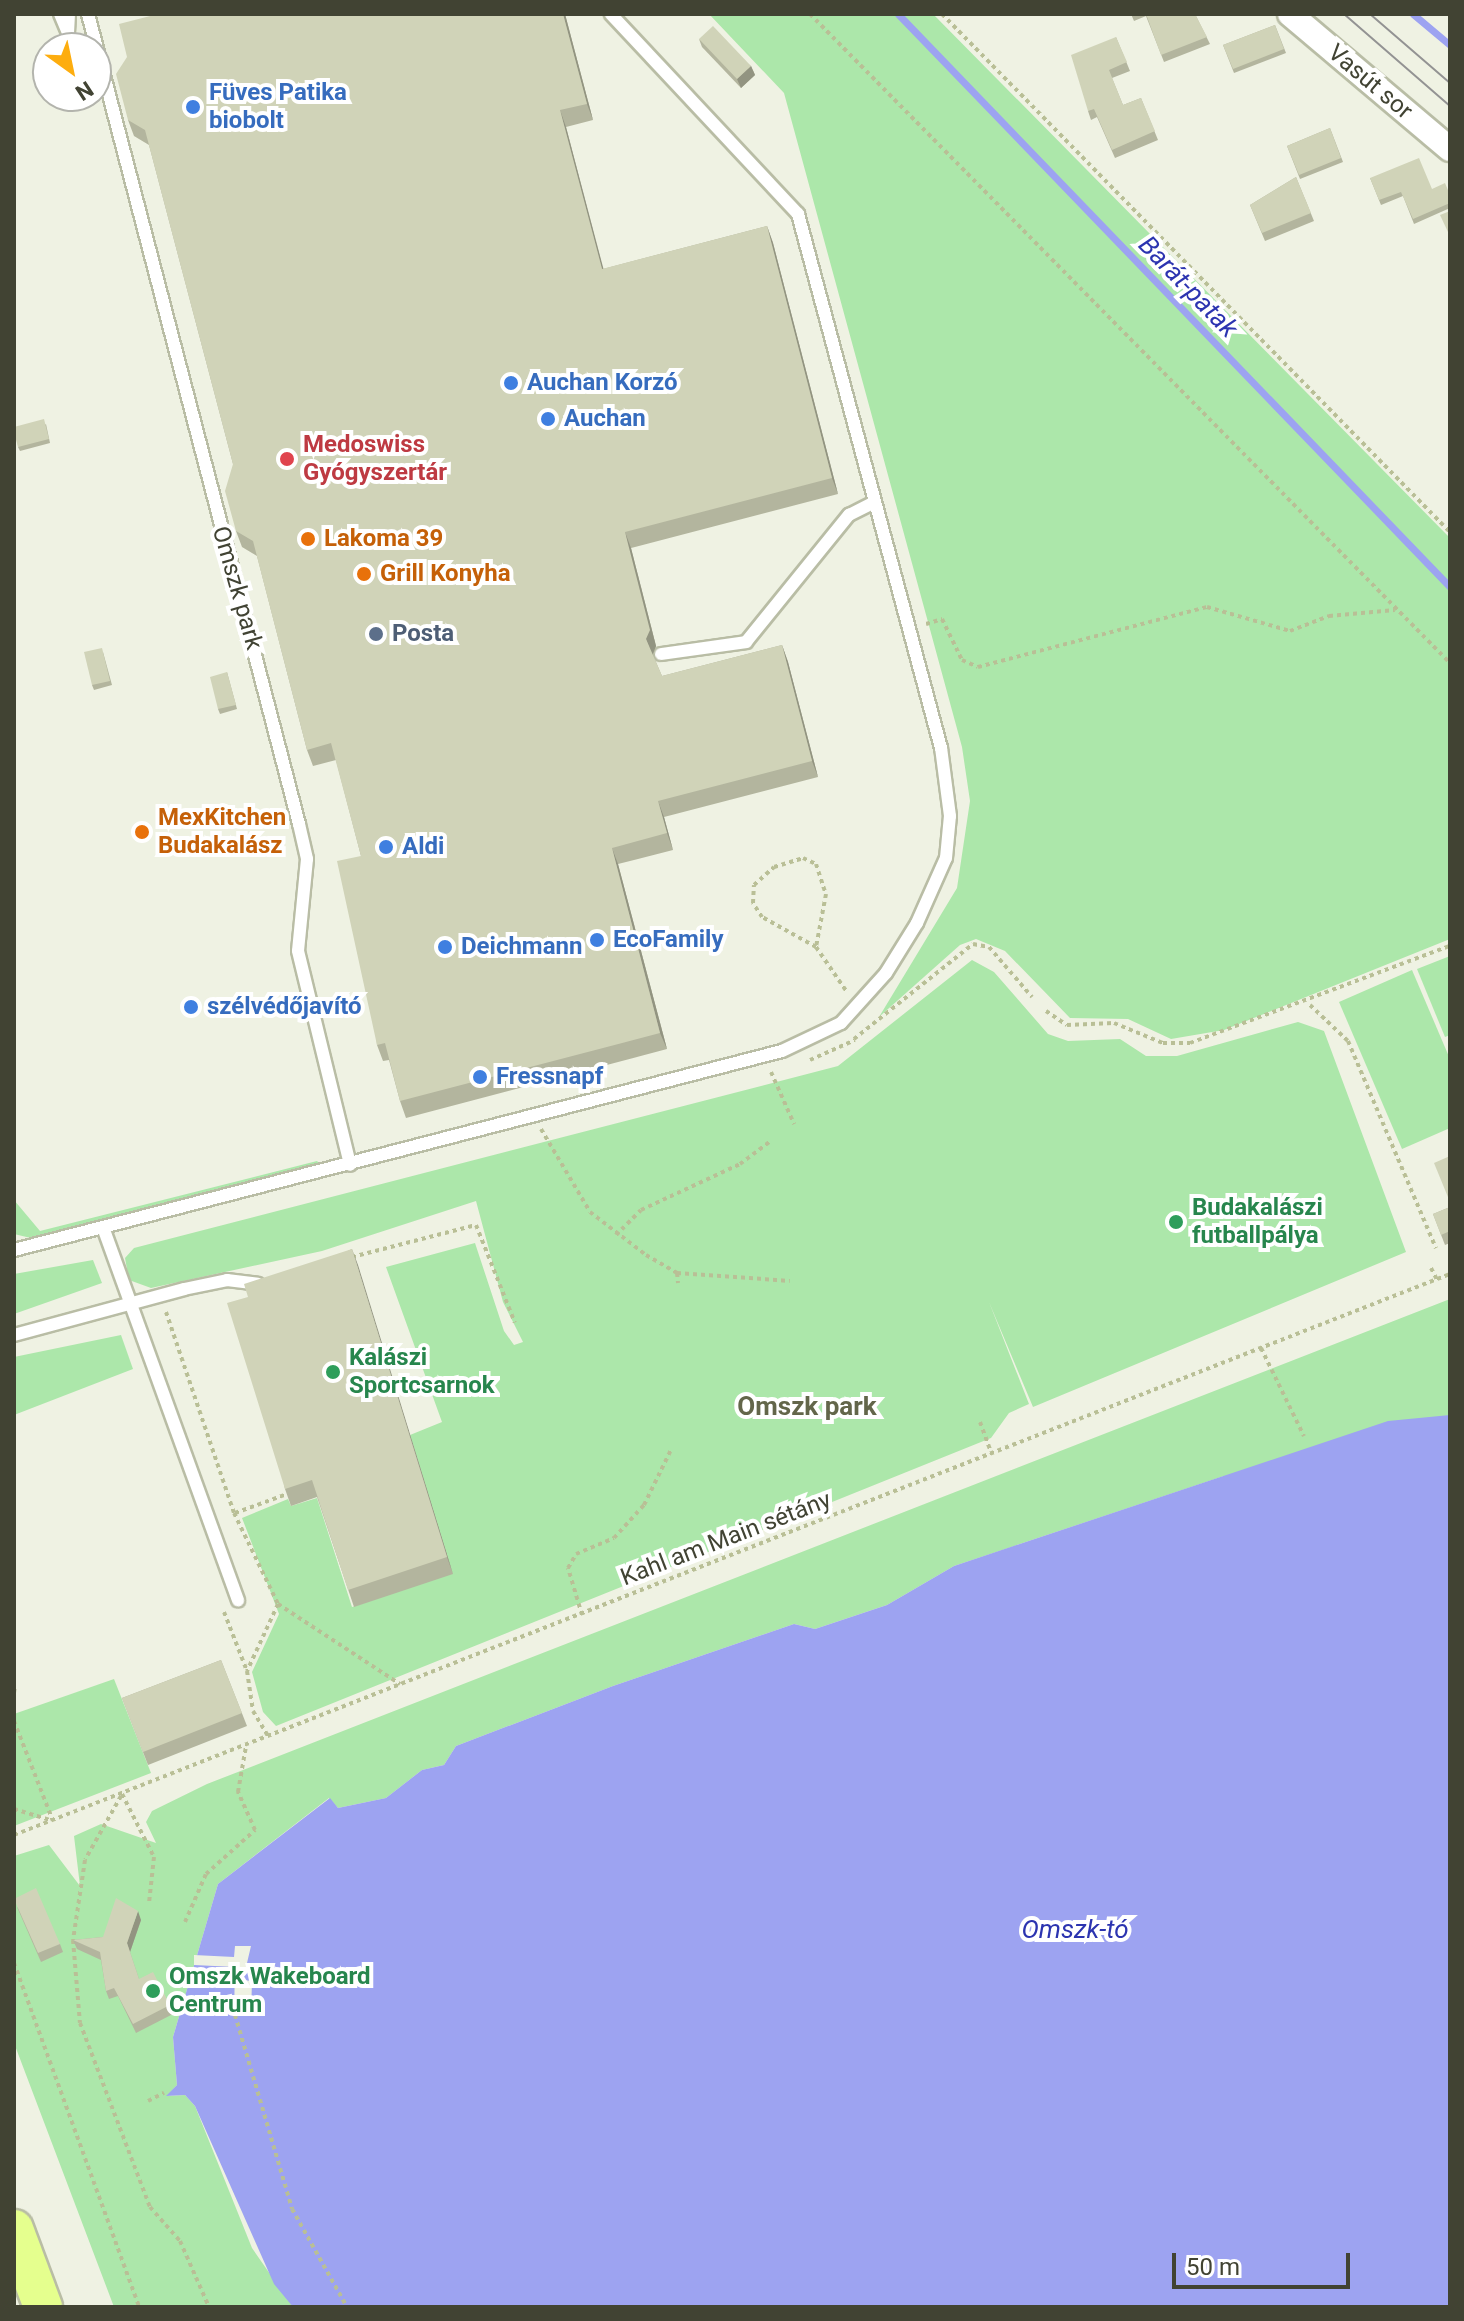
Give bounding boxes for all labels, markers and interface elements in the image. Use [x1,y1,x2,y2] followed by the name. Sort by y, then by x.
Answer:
[32,32,112,112] north arrow
[1322,38,1418,126] street label: Vasút sor
[71,76,98,106] text: N
[209,79,347,135] place label: Füves Patika biobolt
[184,98,202,116] marker: Füves Patika biobolt
[1132,230,1244,344] water label: Barát-patak
[527,369,677,397] place label: Auchan Korzó
[502,374,520,392] marker: Auchan Korzó
[564,405,646,433] place label: Auchan
[539,410,557,428] marker: Auchan
[303,431,447,487] place label: Medoswiss Gyógyszertár
[278,450,296,468] marker: Medoswiss Gyógyszertár
[206,523,268,653] street label: Omszk park
[324,525,443,553] place label: Lakoma 39
[299,530,317,548] marker: Lakoma 39
[380,560,510,588] place label: Grill Konyha
[355,565,373,583] marker: Grill Konyha
[392,620,454,648] place label: Posta
[367,625,385,643] marker: Posta
[158,804,286,860] place label: MexKitchen Budakalász
[133,823,151,841] marker: MexKitchen Budakalász
[402,833,444,861] place label: Aldi
[377,838,395,856] marker: Aldi
[613,926,724,954] place label: EcoFamily
[588,931,606,949] marker: EcoFamily
[461,933,582,961] place label: Deichmann
[436,938,454,956] marker: Deichmann
[207,993,362,1021] place label: szélvédőjavító
[182,998,200,1016] marker: szélvédőjavító
[496,1063,603,1091] place label: Fressnapf
[471,1068,489,1086] marker: Fressnapf
[1192,1194,1323,1250] place label: Budakalászi futballpálya
[1167,1213,1185,1231] marker: Budakalászi futballpálya
[349,1344,495,1400] place label: Kalászi Sportcsarnok
[324,1363,342,1381] marker: Kalászi Sportcsarnok
[737,1391,877,1423] district label: Omszk park
[617,1486,835,1592] street label: Kahl am Main sétány
[1021,1914,1129,1946] water label: Omszk-tó
[169,1963,371,2019] place label: Omszk Wakeboard Centrum
[144,1982,162,2000] marker: Omszk Wakeboard Centrum
[1176,2237,1354,2287] scale bar
[1186,2253,1240,2281] text: 50 m

